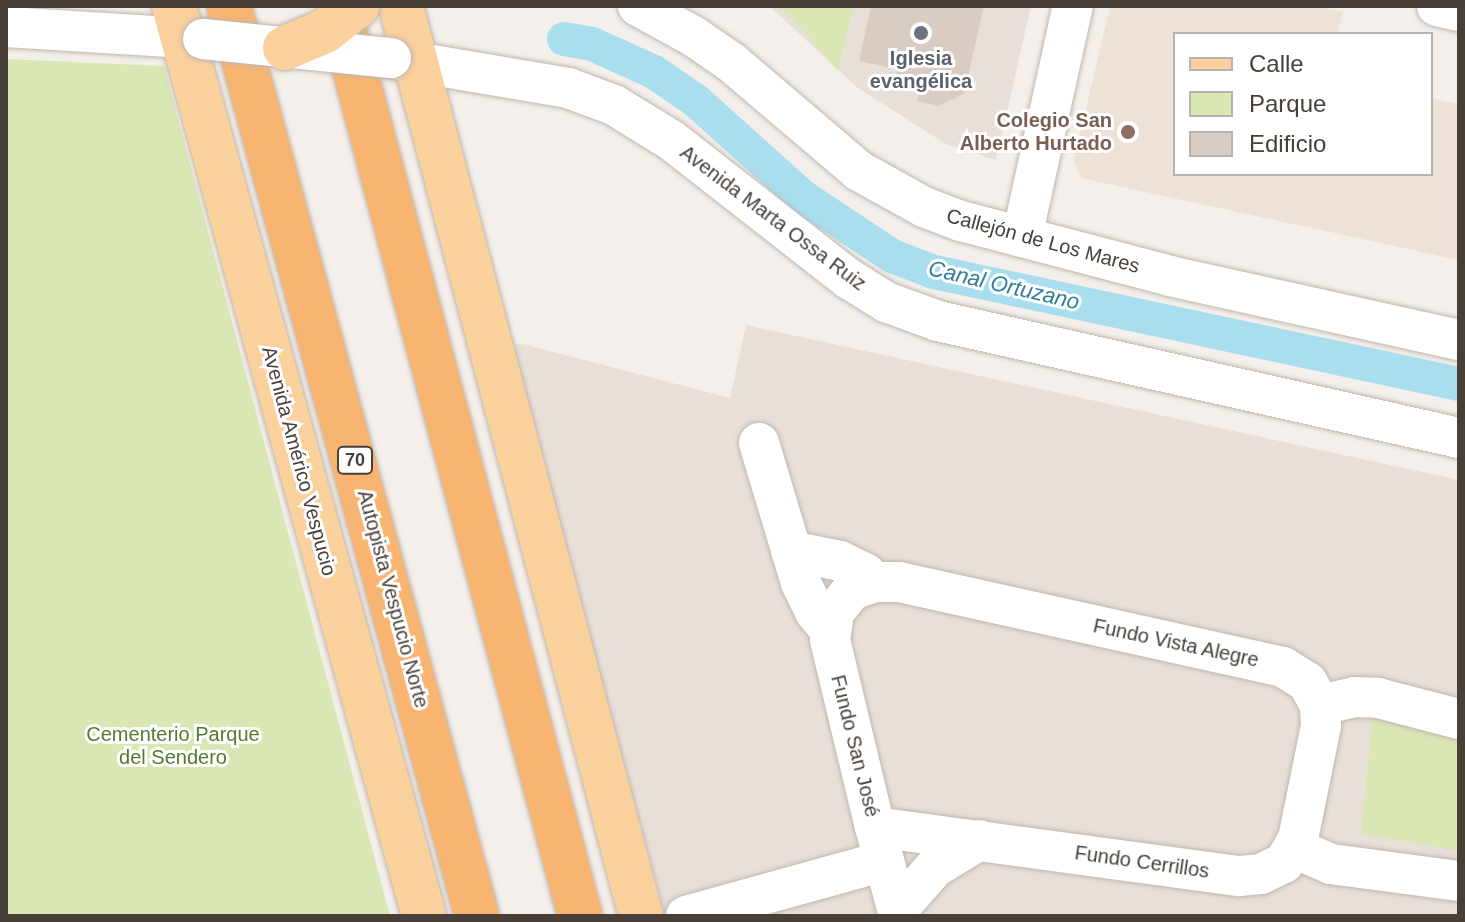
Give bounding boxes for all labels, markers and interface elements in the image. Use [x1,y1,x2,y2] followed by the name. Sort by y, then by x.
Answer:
[912,24,930,42] marker: Iglesia evangélica
[1173,32,1433,176] legend
[870,46,972,93] place label: Iglesia evangélica
[1249,50,1304,77] text: Calle
[1249,90,1326,117] text: Parque
[960,108,1112,155] place label: Colegio San Alberto Hurtado
[1119,123,1137,141] marker: Colegio San Alberto Hurtado
[1249,130,1326,157] text: Edificio
[675,140,871,296] street label: Avenida Marta Ossa Ruiz
[944,204,1142,278] street label: Callejón de Los Mares
[926,255,1082,315] water label: Canal Ortuzano
[257,343,341,579] street label: Avenida Américo Vespucio
[335,446,375,474] road number: 70
[352,487,434,711] street label: Autopista Vespucio Norte
[1090,614,1262,672] street label: Fundo Vista Alegre
[826,672,884,820] street label: Fundo San José
[86,723,260,770] park label: Cementerio Parque del Sendero
[1073,841,1211,883] street label: Fundo Cerrillos

